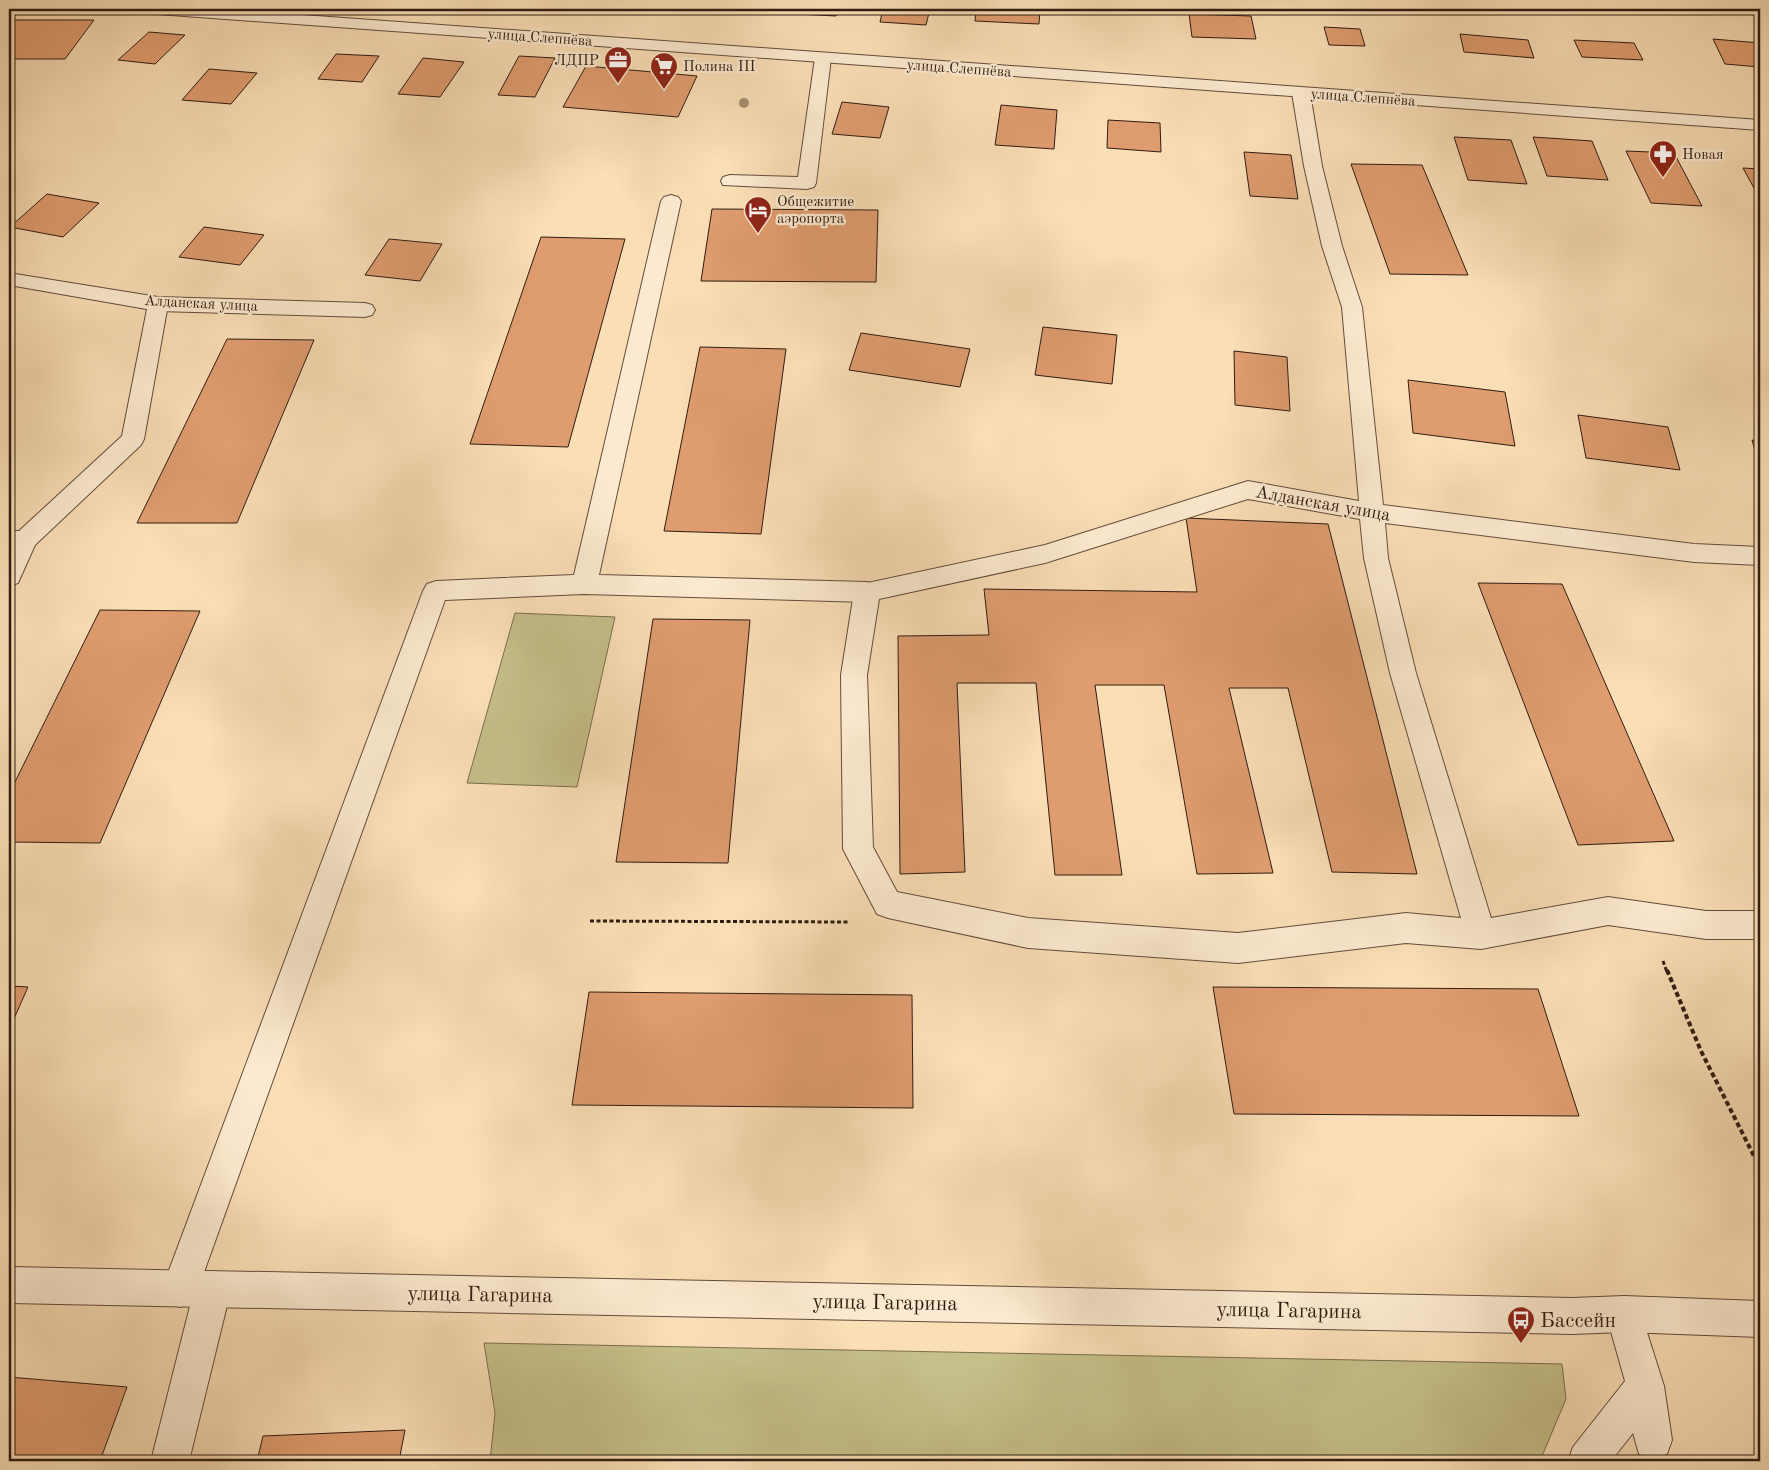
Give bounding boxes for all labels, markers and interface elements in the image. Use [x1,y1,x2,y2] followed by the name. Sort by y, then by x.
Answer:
[487,27,593,50] street label: улица Слепнёва
[603,45,633,84] office icon: ЛДПР
[649,51,679,90] supermarket icon: Полина III
[554,54,599,69] place label: ЛДПР
[906,58,1012,81] street label: улица Слепнёва
[683,60,756,75] place label: Полина III
[1310,87,1416,110] street label: улица Слепнёва
[1648,139,1678,178] pharmacy icon: Новая
[1682,148,1724,163] place label: Новая
[743,195,773,234] hotel icon: Общежитие аэропорта
[777,195,854,227] place label: Общежитие аэропорта
[144,294,259,315] street label: Алданская улица
[1254,483,1392,525] street label: Алданская улица
[407,1284,553,1307] street label: улица Гагарина
[812,1292,958,1315] street label: улица Гагарина
[1216,1300,1362,1323] street label: улица Гагарина
[1506,1305,1536,1344] bus stop icon: Бассейн
[1540,1311,1616,1332] place label: Бассейн

